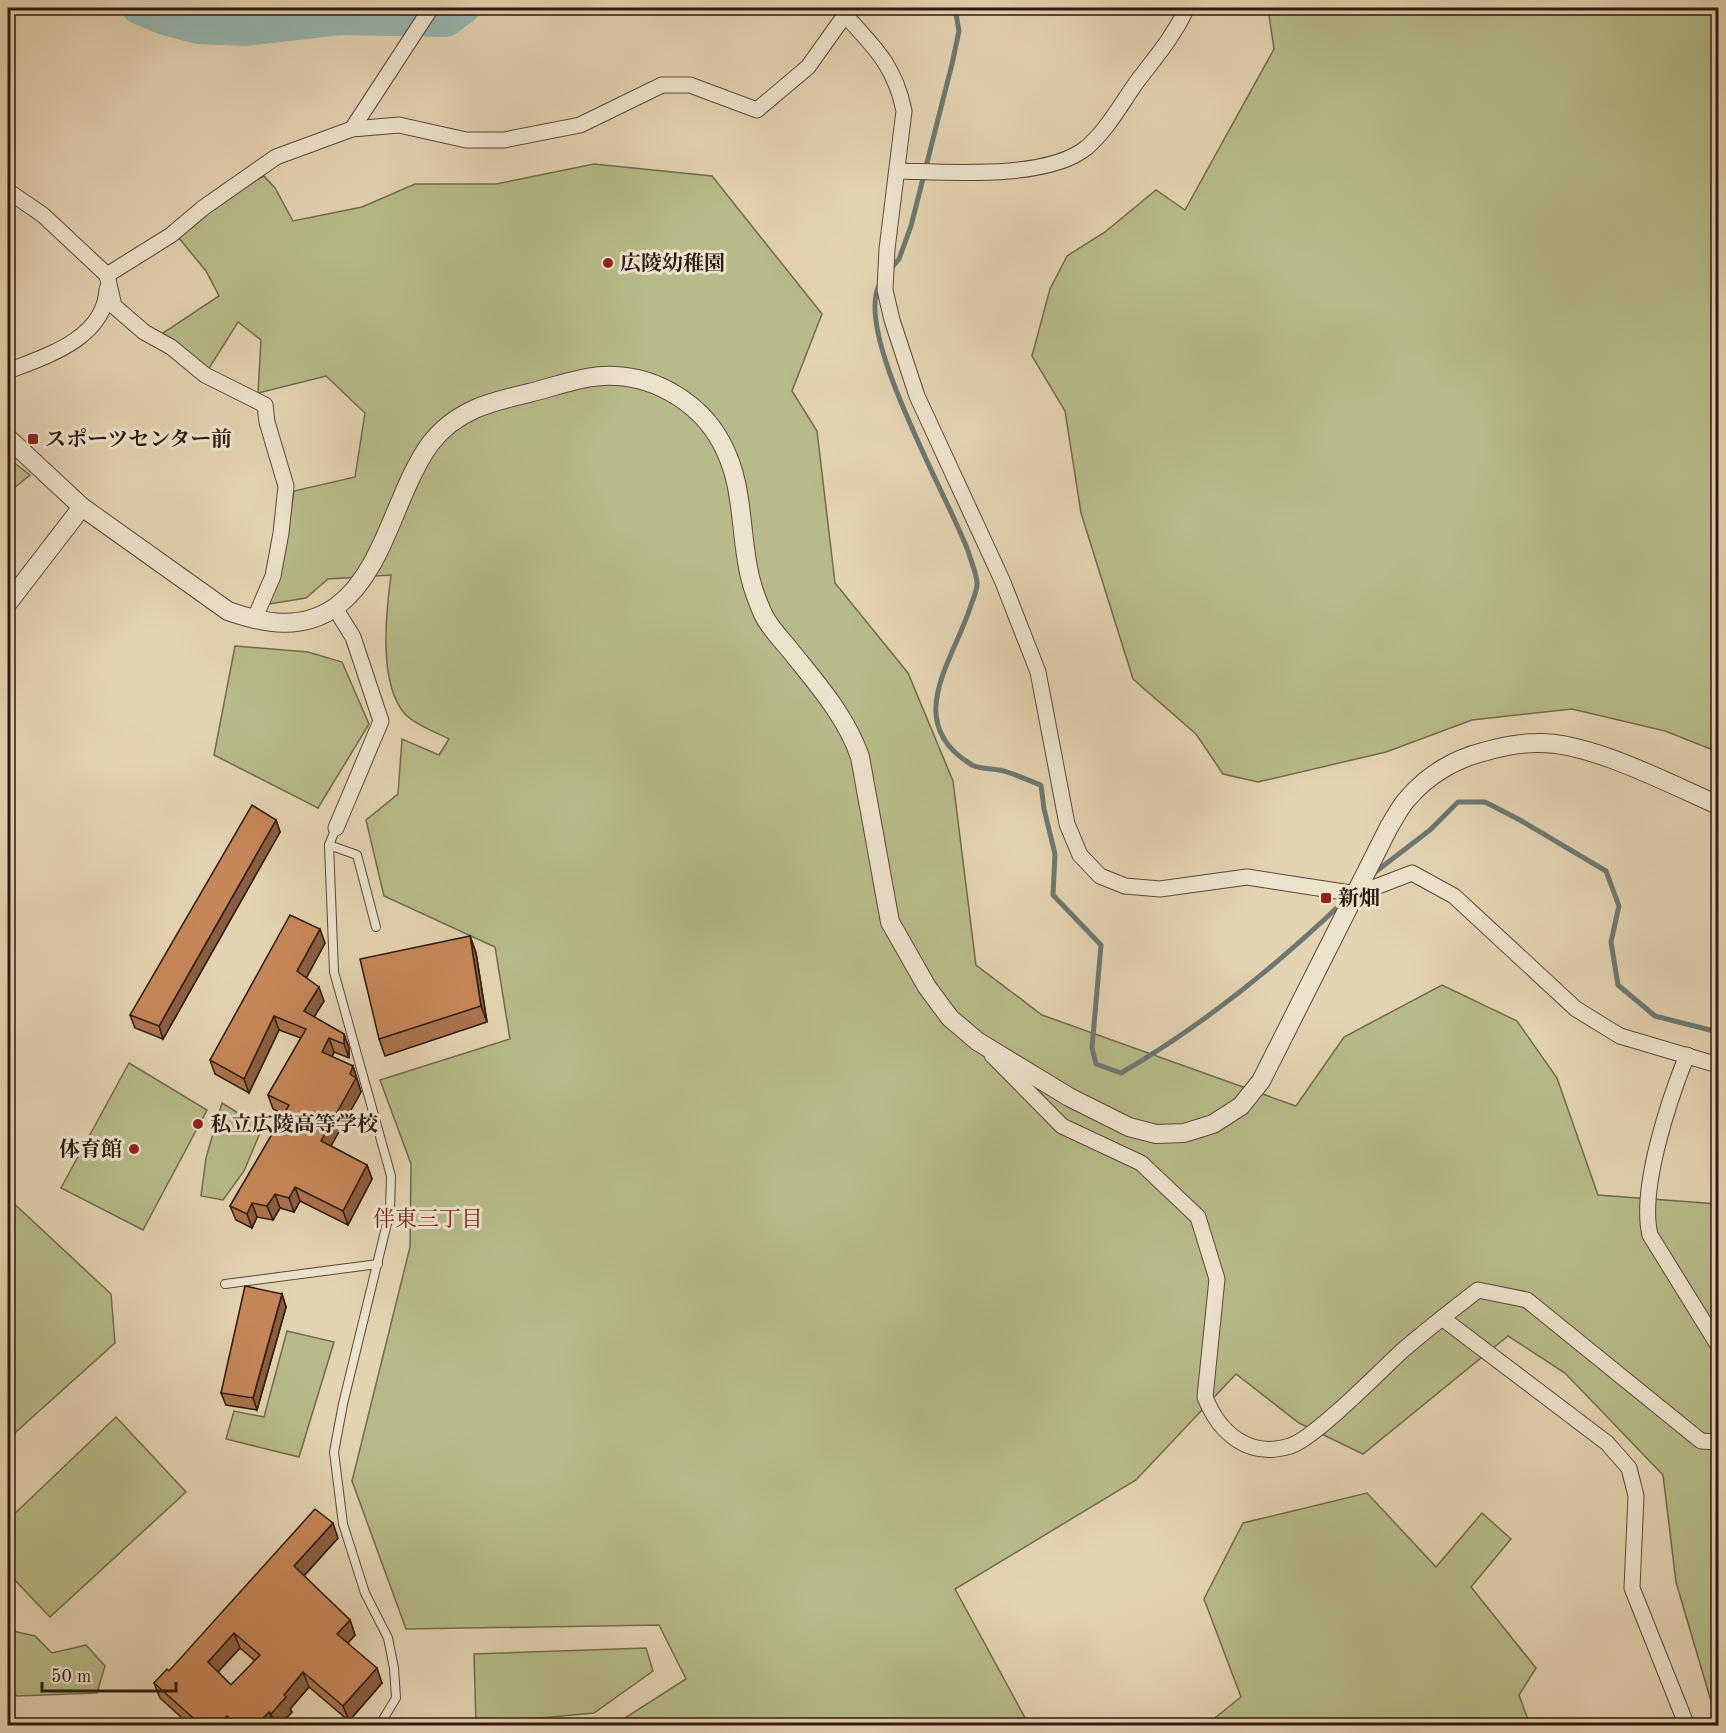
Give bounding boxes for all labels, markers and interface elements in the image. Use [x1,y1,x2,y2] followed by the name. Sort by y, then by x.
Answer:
[620,252,725,275] place label: 広陵幼稚園
[601,256,615,270] marker: 広陵幼稚園
[45,428,232,451] place label: スポーツセンター前
[26,432,40,446] marker: スポーツセンター前
[1338,887,1380,910] place label: 新畑
[1319,891,1333,905] marker: 新畑
[210,1113,378,1136] place label: 私立広陵高等学校
[191,1117,205,1131] marker: 私立広陵高等学校
[59,1138,122,1161] place label: 体育館
[127,1142,141,1156] marker: 体育館
[373,1207,483,1231] district label: 伴東三丁目
[42,1655,176,1693] scale bar
[51,1668,91,1686] text: 50 m

